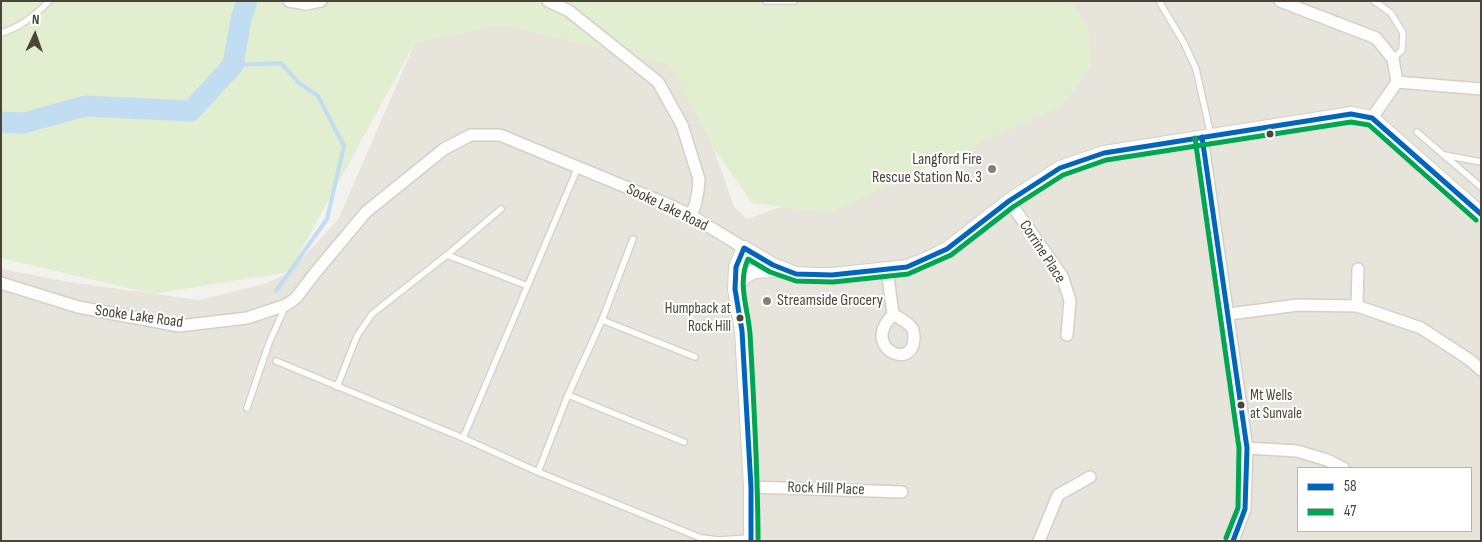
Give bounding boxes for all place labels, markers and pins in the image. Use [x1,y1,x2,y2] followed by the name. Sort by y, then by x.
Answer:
[1265,129,1275,139] unlabelled marker
[872,150,982,188] place label: Langford Fire Rescue Station No. 3
[986,163,998,175] marker: Langford Fire Rescue Station No. 3
[777,291,883,311] place label: Streamside Grocery
[761,295,773,307] marker: Streamside Grocery
[665,300,731,335] place label: Humpback at Rock Hill
[735,313,745,323] marker: Humpback at Rock Hill
[1250,387,1302,422] place label: Mt Wells at Sunvale
[1236,400,1246,410] marker: Mt Wells at Sunvale

